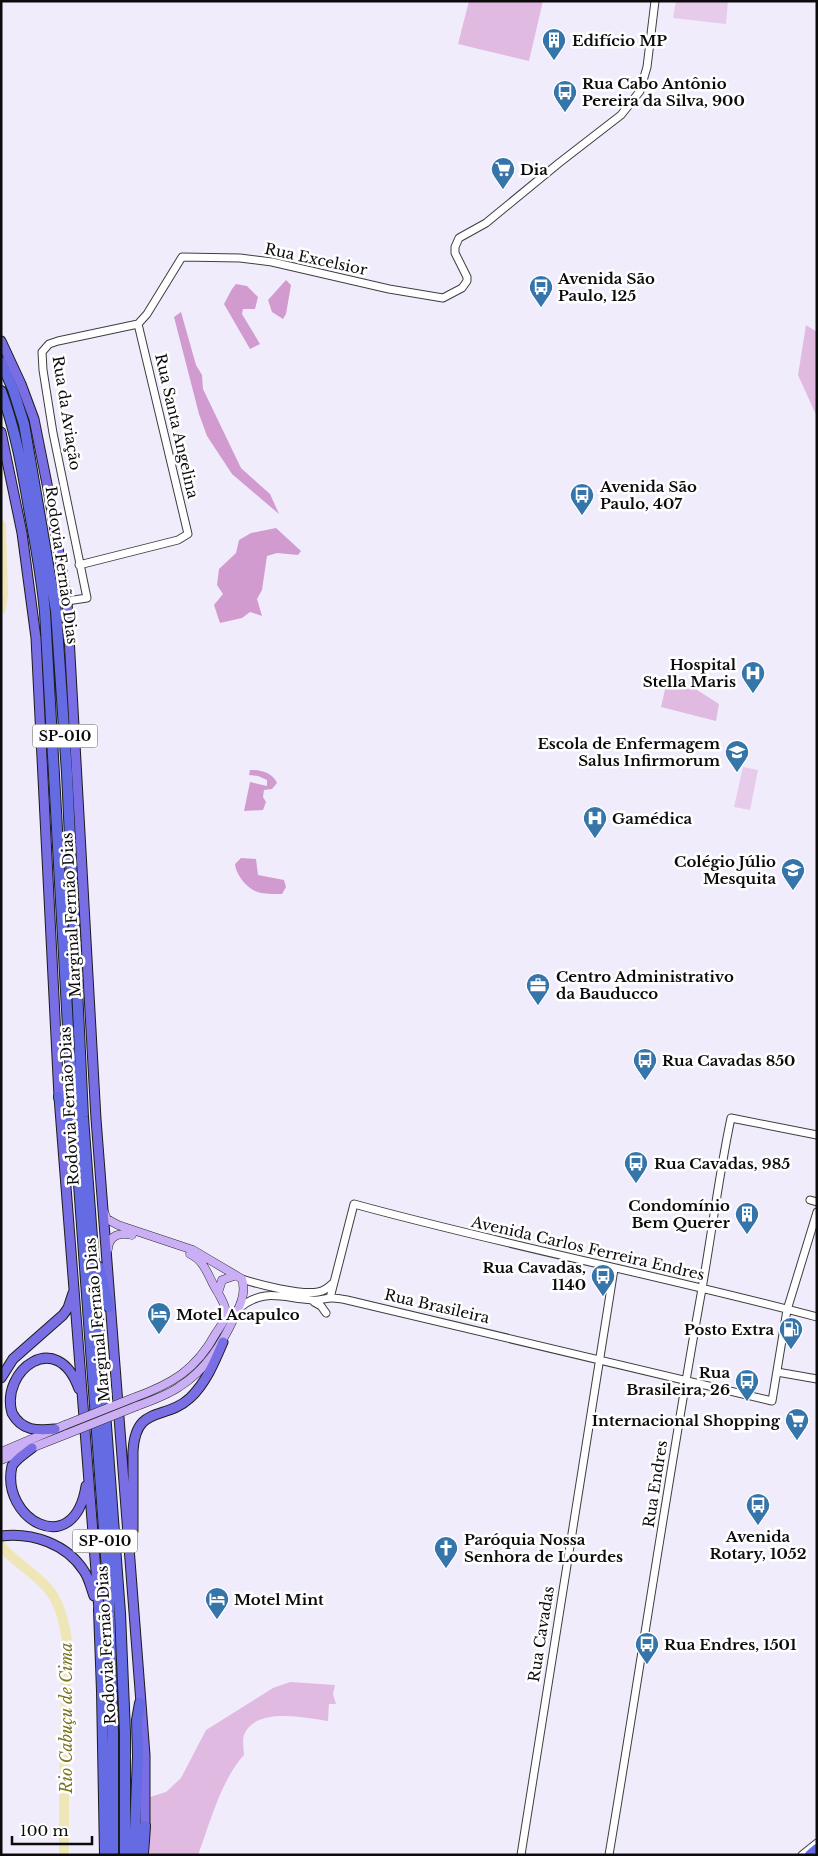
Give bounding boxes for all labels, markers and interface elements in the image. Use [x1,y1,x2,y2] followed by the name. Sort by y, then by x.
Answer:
[541,27,567,61] building icon: Edifício MP
[572,31,667,50] place label: Edifício MP
[582,74,745,110] place label: Rua Cabo Antônio Pereira da Silva, 900
[552,79,578,113] bus stop icon: Rua Cabo Antônio Pereira da Silva, 900
[490,156,516,190] supermarket icon: Dia
[520,160,548,179] place label: Dia
[263,239,370,279] street label: Rua Excelsior
[557,269,655,305] place label: Avenida São Paulo, 125
[528,274,554,308] bus stop icon: Avenida São Paulo, 125
[151,352,203,501] street label: Rua Santa Angelina
[49,354,85,472] street label: Rua da Aviação
[599,477,697,513] place label: Avenida São Paulo, 407
[569,482,595,516] bus stop icon: Avenida São Paulo, 407
[42,485,83,645] street label: Rodovia Fernão Dias
[643,655,737,691] place label: Hospital Stella Maris
[740,660,766,694] hospital icon: Hospital Stella Maris
[32,724,98,748] road number: SP-010
[537,734,720,770] place label: Escola de Enfermagem Salus Infirmorum
[724,739,750,773] school or university icon: Escola de Enfermagem Salus Infirmorum
[582,805,608,839] hospital icon: Gamédica
[612,809,692,828] place label: Gamédica
[57,832,85,998] street label: Marginal Fernão Dias
[674,852,776,888] place label: Colégio Júlio Mesquita
[780,857,806,891] school or university icon: Colégio Júlio Mesquita
[556,967,734,1003] place label: Centro Administrativo da Bauducco
[525,972,551,1006] office icon: Centro Administrativo da Bauducco
[55,1026,83,1186] street label: Rodovia Fernão Dias
[632,1047,658,1081] bus stop icon: Rua Cavadas 850
[662,1051,795,1070] place label: Rua Cavadas 850
[623,1150,649,1184] bus stop icon: Rua Cavadas, 985
[654,1154,790,1173] place label: Rua Cavadas, 985
[628,1196,731,1232] place label: Condomínio Bem Querer
[734,1201,760,1235] building icon: Condomínio Bem Querer
[469,1212,707,1284] street label: Avenida Carlos Ferreira Endres
[80,1237,114,1403] street label: Marginal Fernão Dias
[482,1258,586,1294] place label: Rua Cavadas, 1140
[590,1263,616,1297] bus stop icon: Rua Cavadas, 1140
[383,1285,492,1327] street label: Rua Brasileira
[146,1301,172,1335] hotel icon: Motel Acapulco
[176,1305,300,1324] place label: Motel Acapulco
[778,1316,804,1350] fuel station icon: Posto Extra
[684,1320,774,1339] place label: Posto Extra
[626,1363,730,1399] place label: Rua Brasileira, 26
[734,1368,760,1402] bus stop icon: Rua Brasileira, 26
[784,1407,810,1441] supermarket icon: Internacional Shopping
[592,1411,781,1430] place label: Internacional Shopping
[639,1439,671,1529] street label: Rua Endres
[745,1492,771,1526] bus stop icon: Avenida Rotary, 1052
[709,1527,807,1563] place label: Avenida Rotary, 1052
[72,1530,138,1552] road number: SP-010
[464,1530,623,1566] place label: Paróquia Nossa Senhora de Lourdes
[433,1535,459,1569] church icon: Paróquia Nossa Senhora de Lourdes
[92,1565,120,1725] street label: Rodovia Fernão Dias
[524,1584,558,1683] street label: Rua Cavadas
[204,1586,230,1620] hotel icon: Motel Mint
[234,1590,324,1609] place label: Motel Mint
[634,1631,660,1665] bus stop icon: Rua Endres, 1501
[664,1635,797,1654] place label: Rua Endres, 1501
[56,1642,76,1795] water label: Rio Cabuçu de Cima
[12,1814,92,1846] scale bar
[20,1821,69,1840] text: 100 m

